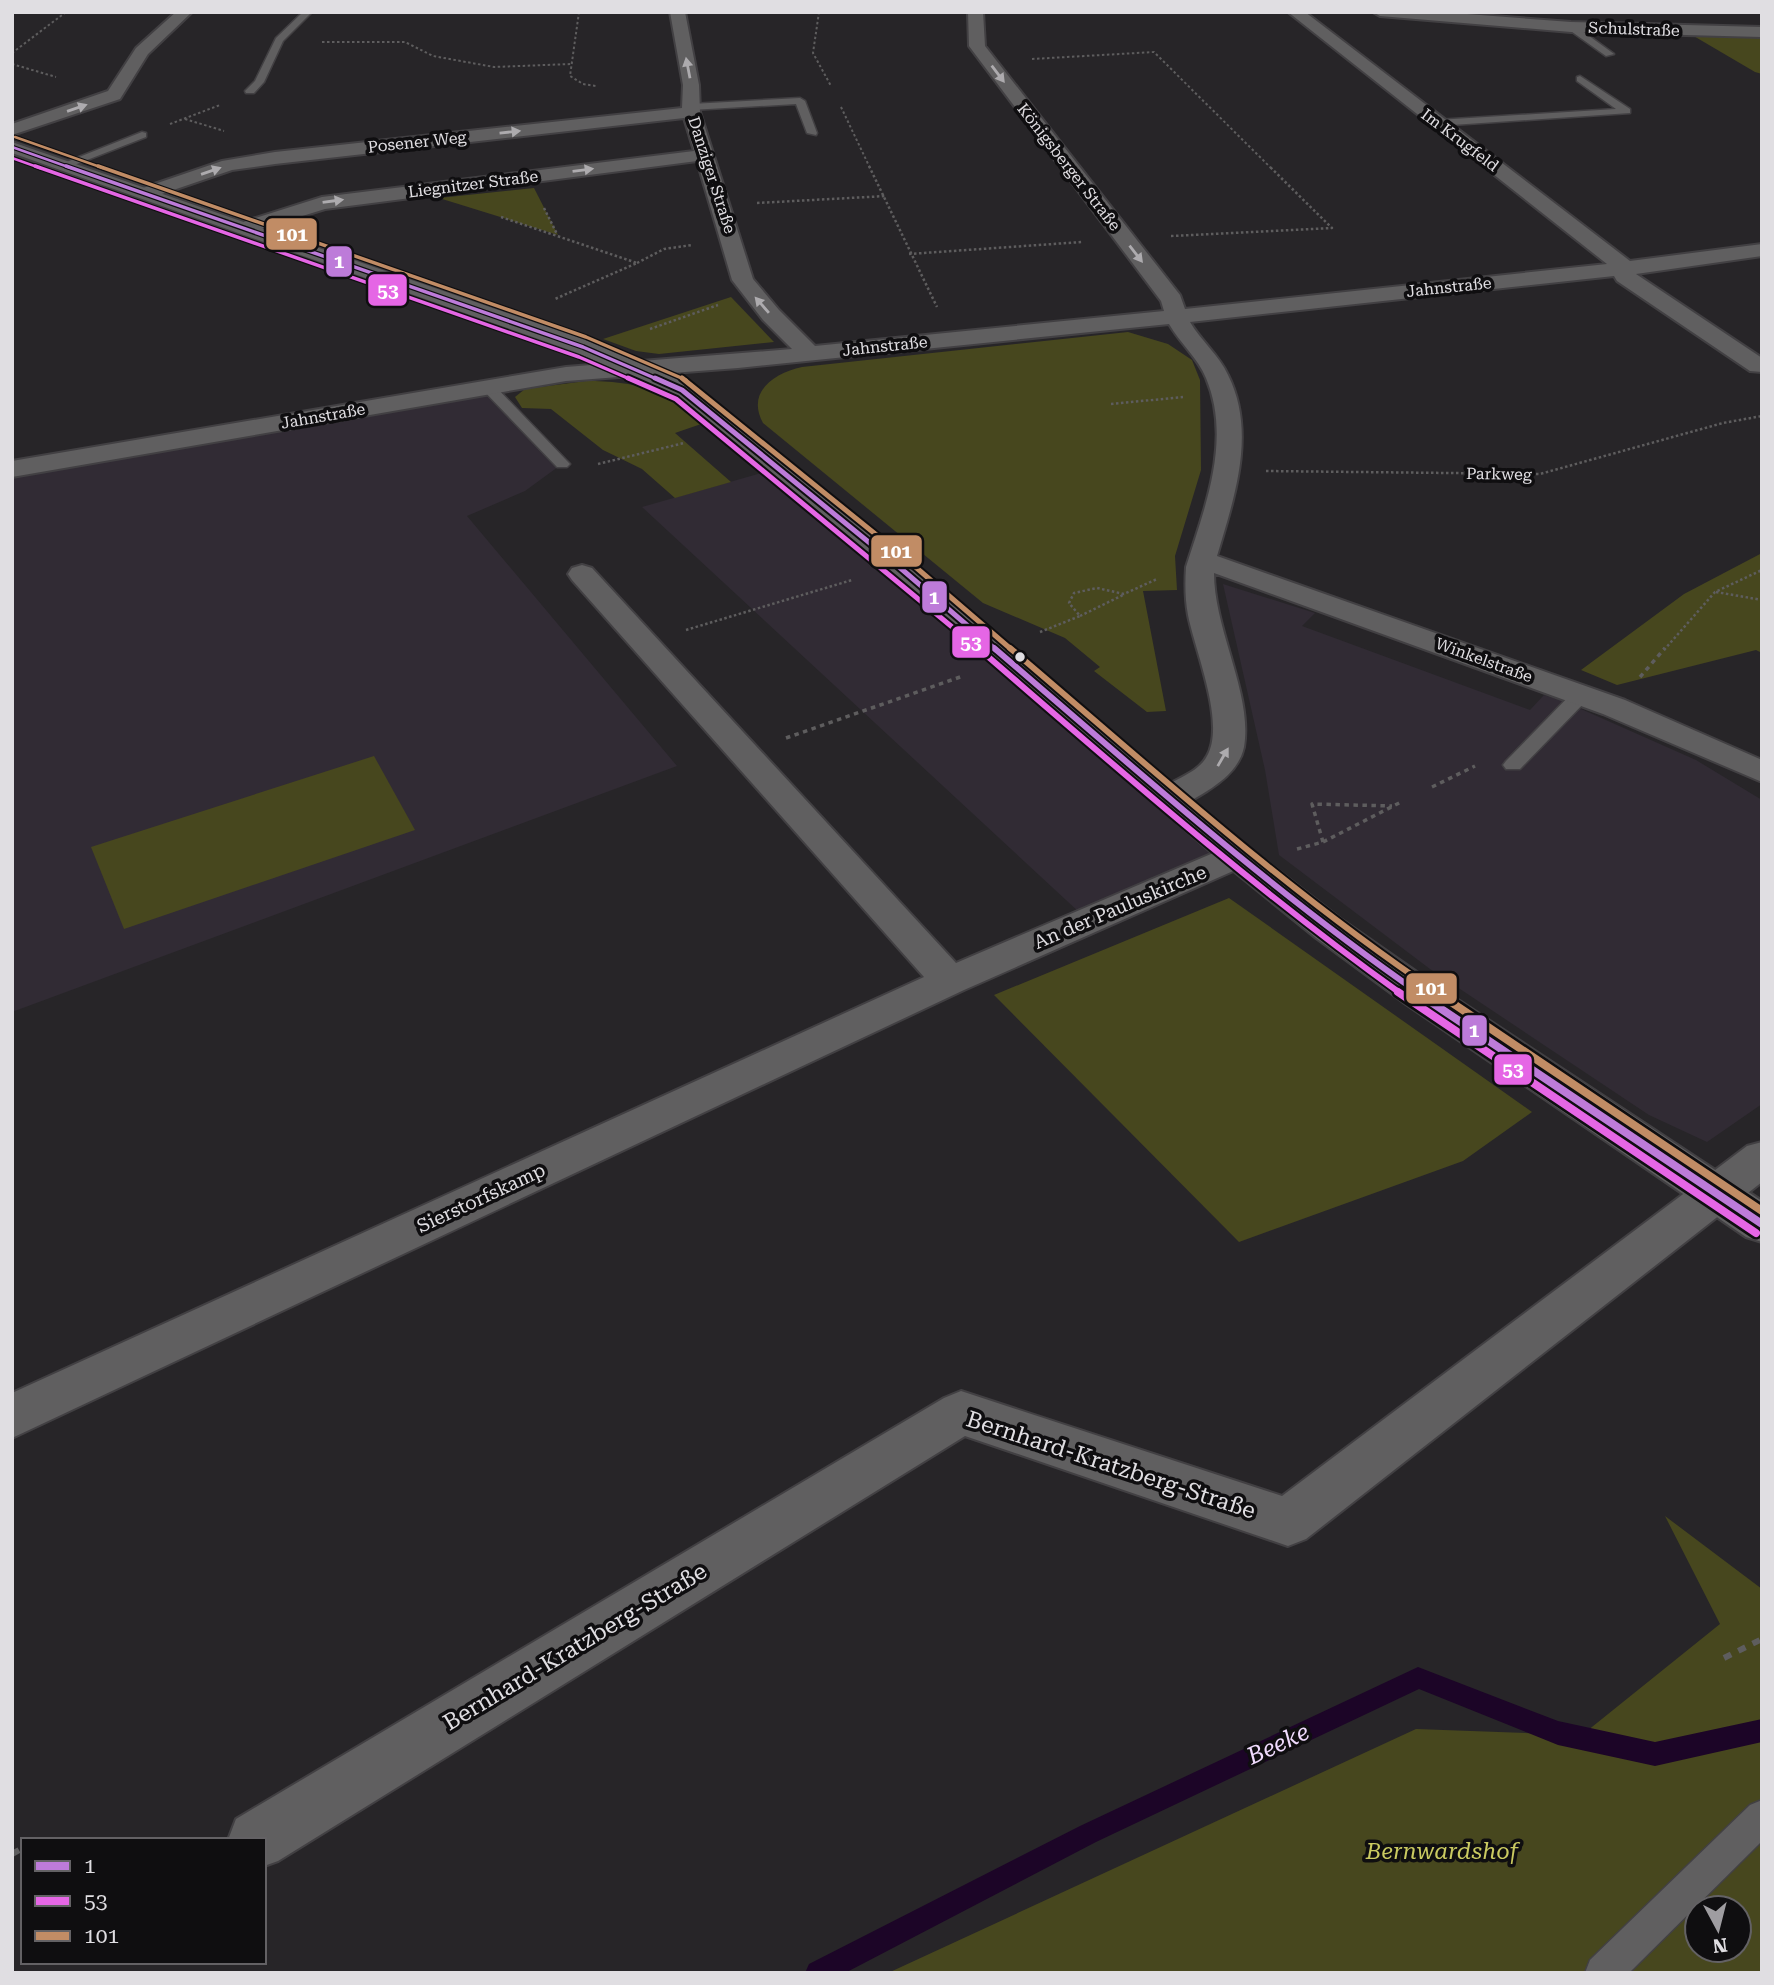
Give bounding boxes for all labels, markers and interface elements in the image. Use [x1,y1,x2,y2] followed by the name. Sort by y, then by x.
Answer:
[1588,18,1680,40] street label: Schulstraße
[682,57,693,79] one-way arrow
[990,64,1005,82] one-way arrow
[1013,100,1125,235] street label: Königsberger Straße
[66,102,87,113] one-way arrow
[1418,105,1502,175] street label: Im Krugfeld
[684,114,740,236] street label: Danziger Straße
[499,126,521,137] one-way arrow
[367,127,468,157] street label: Posener Weg
[201,165,222,176] one-way arrow
[572,165,594,176] one-way arrow
[407,167,539,201] street label: Liegnitzer Straße
[322,196,344,207] one-way arrow
[265,217,318,251] line badge: 101
[276,223,308,246] text: 101
[325,245,353,278] line badge: 1
[1129,245,1143,263] one-way arrow
[334,250,345,273] text: 1
[367,273,408,307] line badge: 53
[1406,273,1493,301] street label: Jahnstraße
[377,279,399,302] text: 53
[754,296,770,314] one-way arrow
[842,332,929,360] street label: Jahnstraße
[279,399,367,433] street label: Jahnstraße
[1466,464,1533,484] street label: Parkweg
[870,534,923,568] line badge: 101
[880,540,912,563] text: 101
[921,580,948,614] line badge: 1
[929,586,940,609] text: 1
[951,625,991,659] line badge: 53
[960,631,982,654] text: 53
[1433,634,1535,686] street label: Winkelstraße
[1013,650,1027,664] unlabelled marker
[1217,748,1229,767] one-way arrow
[1030,860,1210,954] street label: An der Pauluskirche
[1405,972,1458,1005] line badge: 101
[1415,977,1447,1000] text: 101
[1461,1014,1488,1047] line badge: 1
[1469,1019,1480,1042] text: 1
[1493,1053,1533,1086] line badge: 53
[1502,1058,1524,1081] text: 53
[413,1158,549,1238] street label: Sierstorfskamp
[963,1405,1259,1525] street label: Bernhard-Kratzberg-Straße
[438,1558,712,1736] street label: Bernhard-Kratzberg-Straße
[1242,1718,1313,1771] water label: Beeke
[21,1838,266,1964] legend
[1365,1838,1521,1865] park label: Bernwardshof
[84,1854,96,1878] text: 1
[84,1889,108,1913] text: 53
[1683,1894,1753,1964] north arrow
[84,1924,119,1948] text: 101
[1711,1933,1729,1958] text: N

